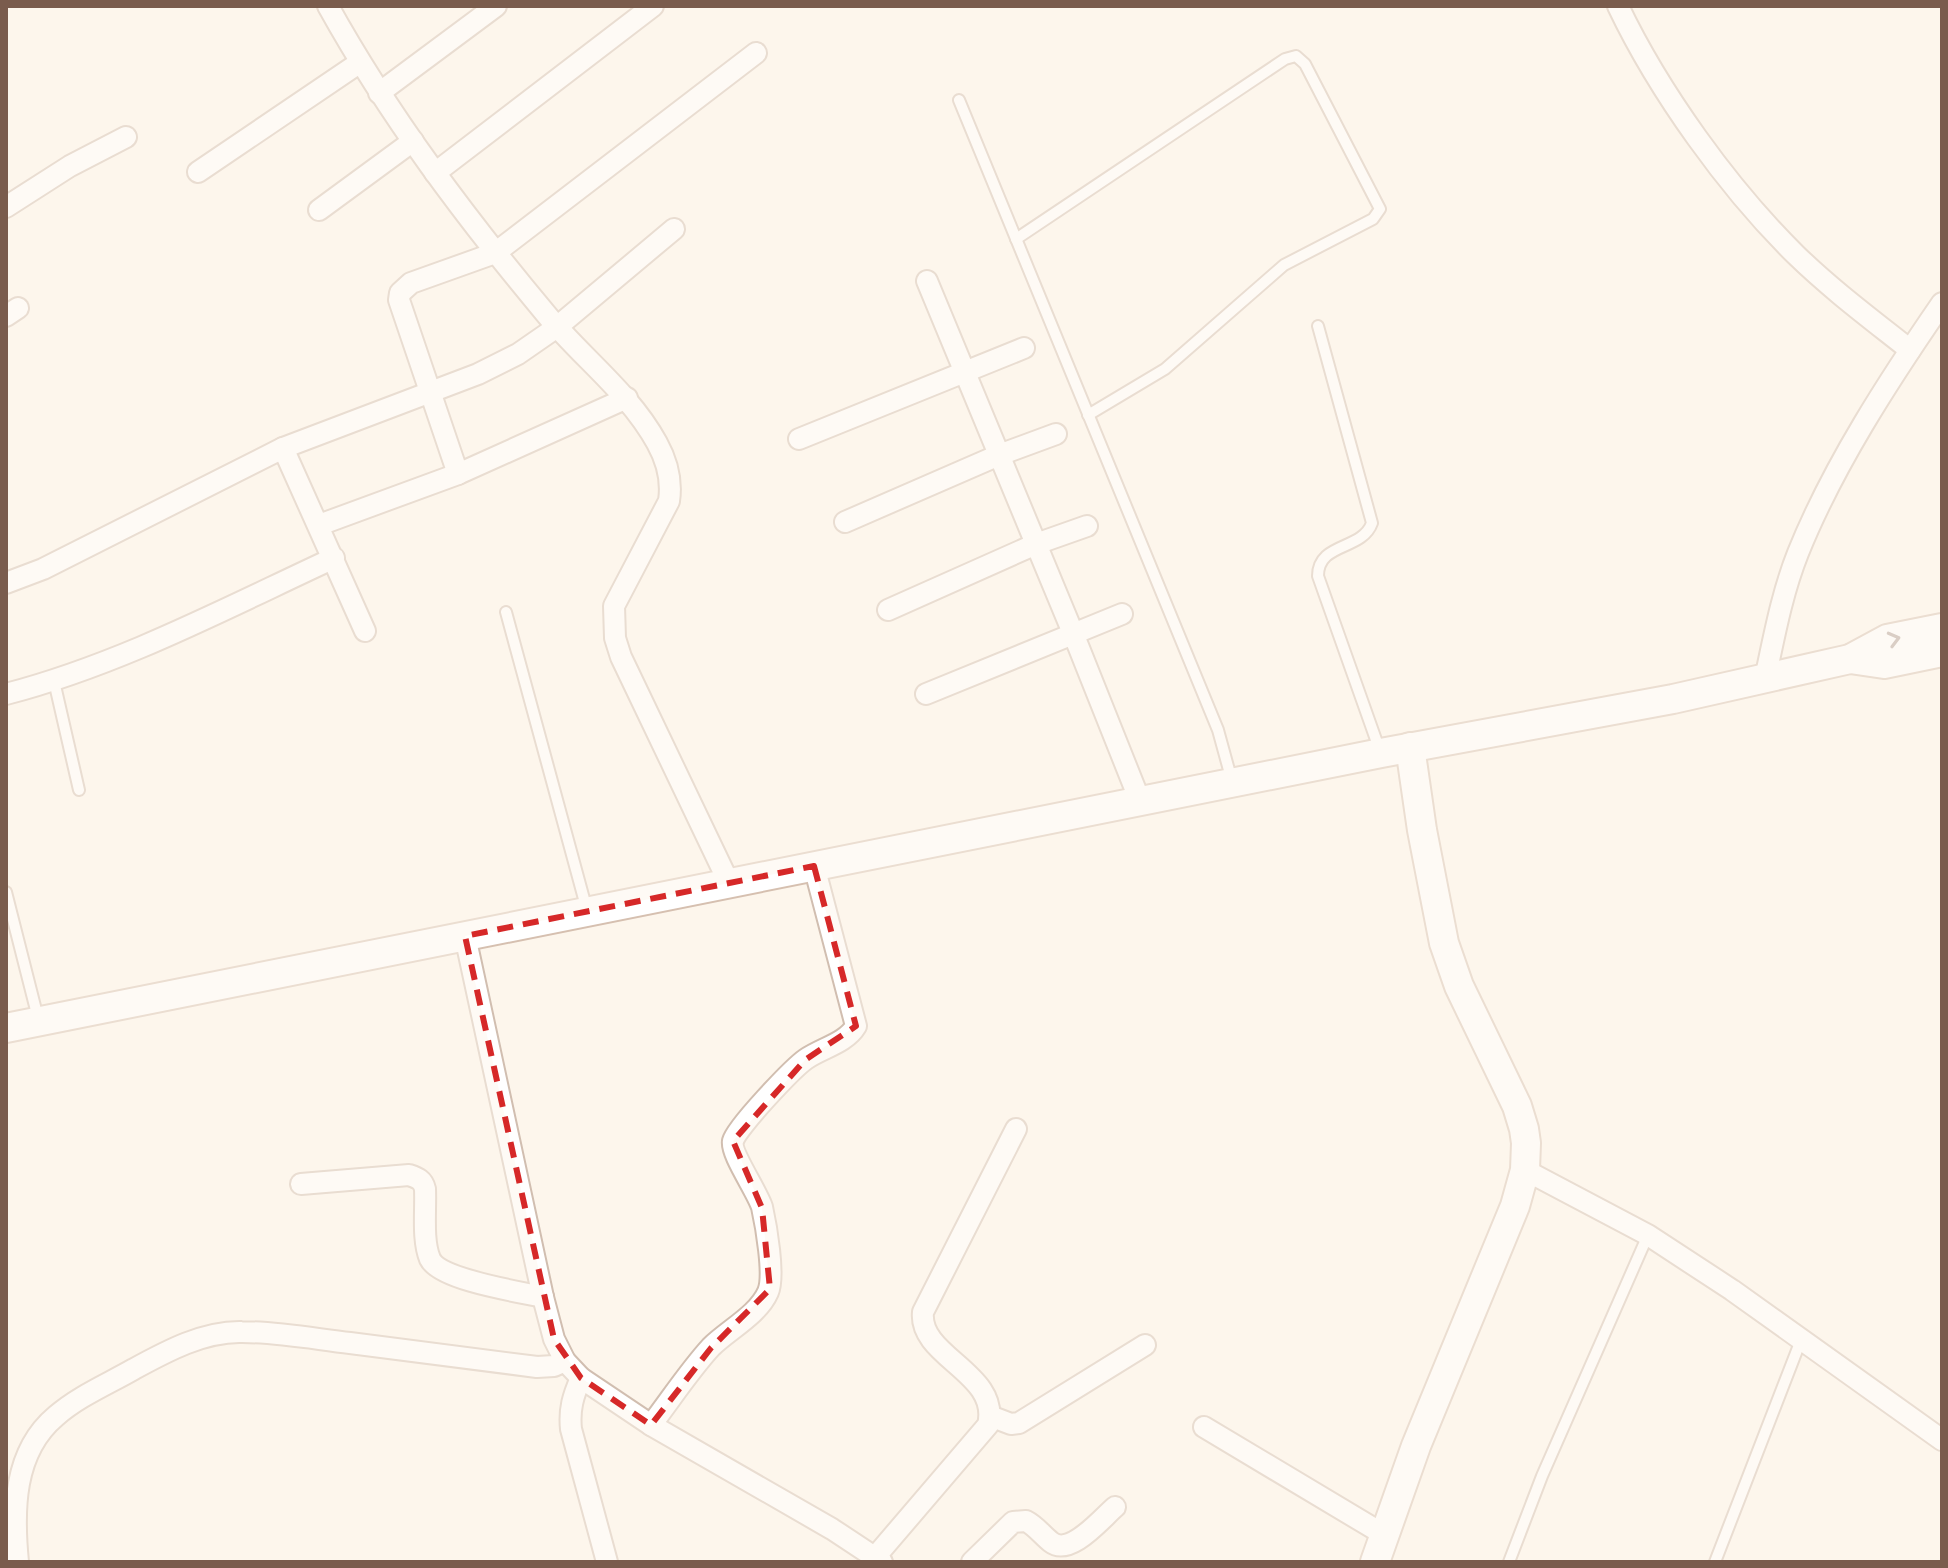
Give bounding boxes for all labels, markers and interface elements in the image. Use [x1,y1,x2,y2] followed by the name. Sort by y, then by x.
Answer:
[1887,631,1901,648] one-way arrow

